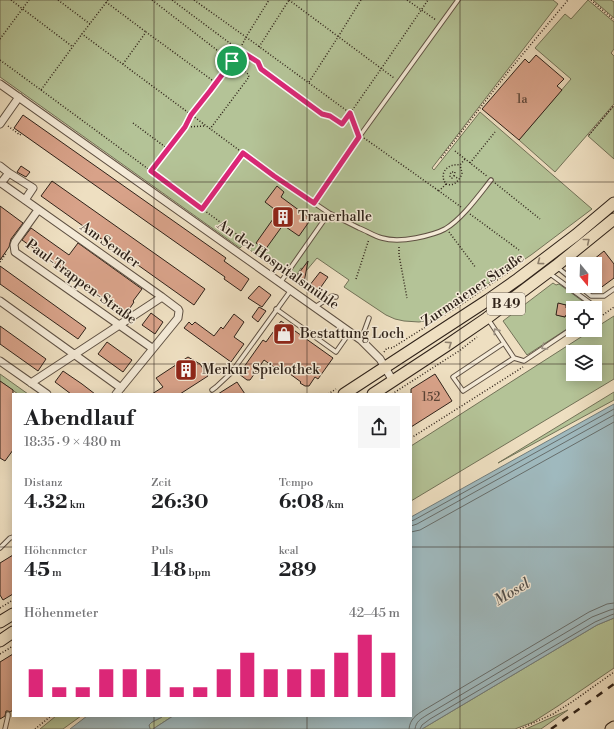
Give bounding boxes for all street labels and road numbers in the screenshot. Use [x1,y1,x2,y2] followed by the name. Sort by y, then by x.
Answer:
[213,216,343,314] street label: An der Hospitalsmühle
[76,217,144,272] street label: Am Sender
[22,236,140,328] street label: Paul-Trappen-Straße
[418,249,528,331] street label: Zurmaiener Straße
[487,293,525,315] road number: B 49

